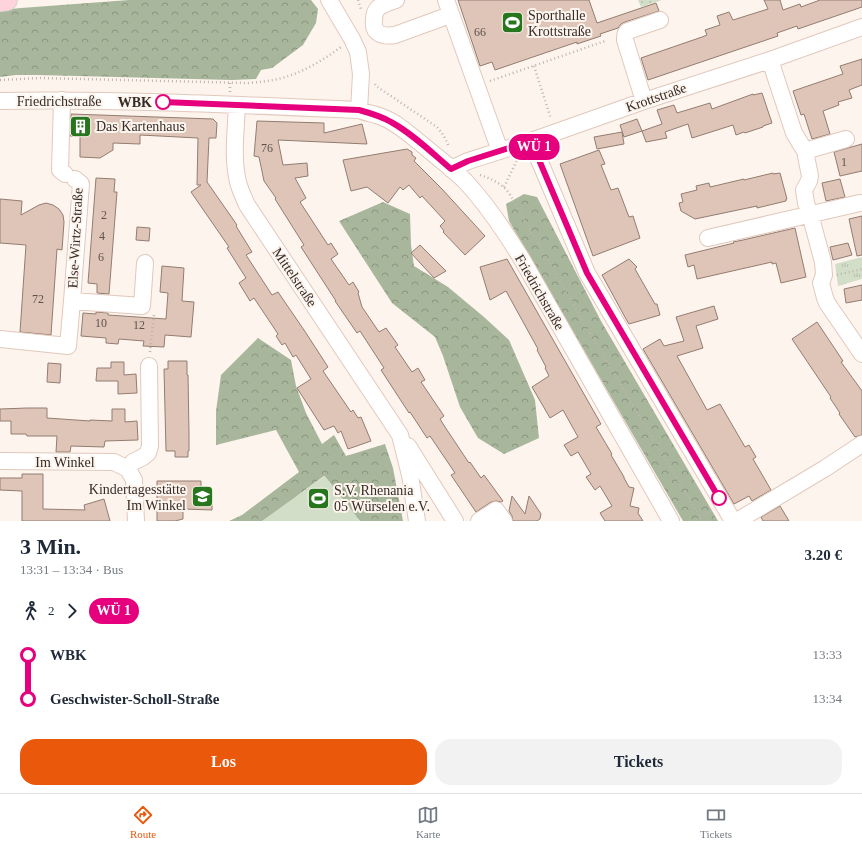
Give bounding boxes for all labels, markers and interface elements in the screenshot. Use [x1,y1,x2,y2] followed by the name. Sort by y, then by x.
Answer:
[528,8,591,39] place label: Sporthalle Krottstraße
[499,10,525,36] sports icon: Sporthalle Krottstraße
[474,25,486,39] house number: 66
[624,80,688,115] street label: Krottstraße
[17,94,101,109] street label: Friedrichstraße
[155,94,171,110] marker: WBK
[118,95,152,110] place label: WBK
[68,113,94,139] building icon: Das Kartenhaus
[96,119,185,134] place label: Das Kartenhaus
[506,134,562,160] line badge: WÜ 1
[517,139,551,154] text: WÜ 1
[261,141,273,155] house number: 76
[841,155,847,169] house number: 1
[65,187,86,289] street label: Else-Wirtz-Straße
[101,208,107,222] house number: 2
[99,229,105,243] house number: 4
[269,245,320,310] street label: Mittelstraße
[98,250,104,264] house number: 6
[512,252,567,333] street label: Friedrichstraße
[32,292,44,306] house number: 72
[95,316,107,330] house number: 10
[133,318,145,332] house number: 12
[35,455,95,470] street label: Im Winkel
[89,482,186,513] place label: Kindertagesstätte Im Winkel
[334,483,430,514] place label: S.V. Rhenania 05 Würselen e.V.
[189,484,215,510] school or university icon: Kindertagesstätte Im Winkel
[305,485,331,511] sports icon: S.V. Rhenania 05 Würselen e.V.
[711,490,727,506] unlabelled marker
[20,534,81,559] text: 3 Min.
[805,547,842,563] text: 3.20 €
[20,562,123,577] text: 13:31 – 13:34 · Bus
[20,600,42,622] icon: walk
[61,600,83,622] icon: forward
[48,603,55,618] text: 2
[97,603,131,618] text: WÜ 1
[50,647,87,663] text: WBK
[812,647,842,662] text: 13:33
[50,691,219,707] text: Geschwister-Scholl-Straße
[812,691,842,706] text: 13:34
[20,739,427,785] button: Los
[435,739,842,785] button: Tickets
[130,804,156,840] tab: Route
[416,804,440,840] tab: Karte
[700,804,732,840] tab: Tickets

